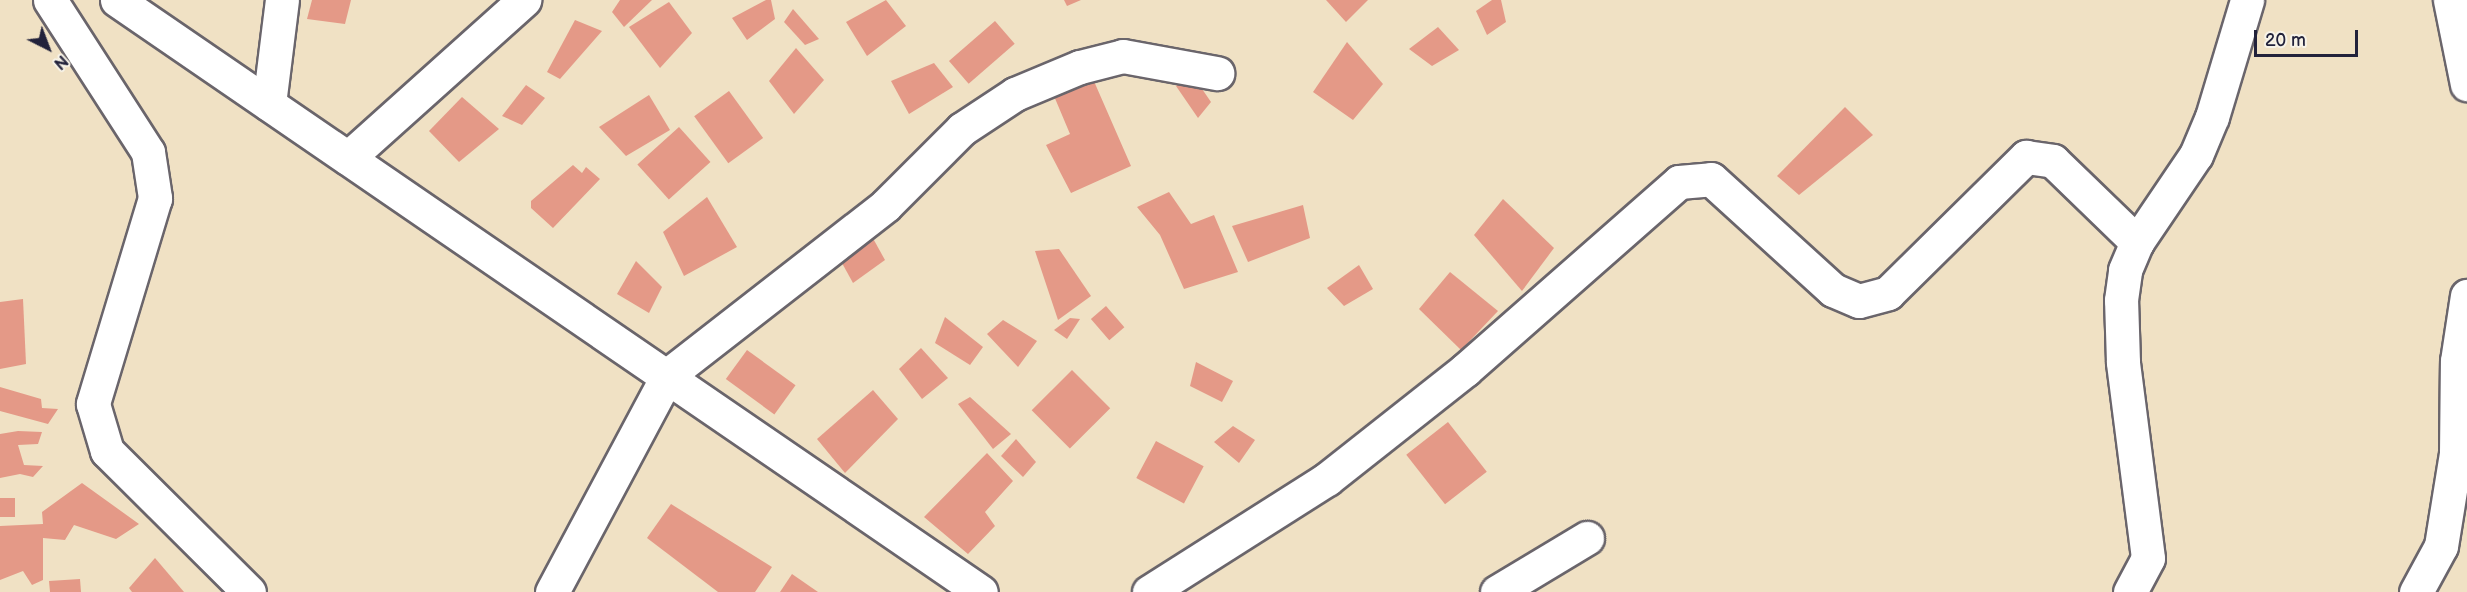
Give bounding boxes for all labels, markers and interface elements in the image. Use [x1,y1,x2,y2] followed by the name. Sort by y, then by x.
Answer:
[18,18,78,78] north arrow
[2257,18,2360,56] scale bar
[2265,30,2306,51] text: 20 m
[50,51,71,73] text: N

